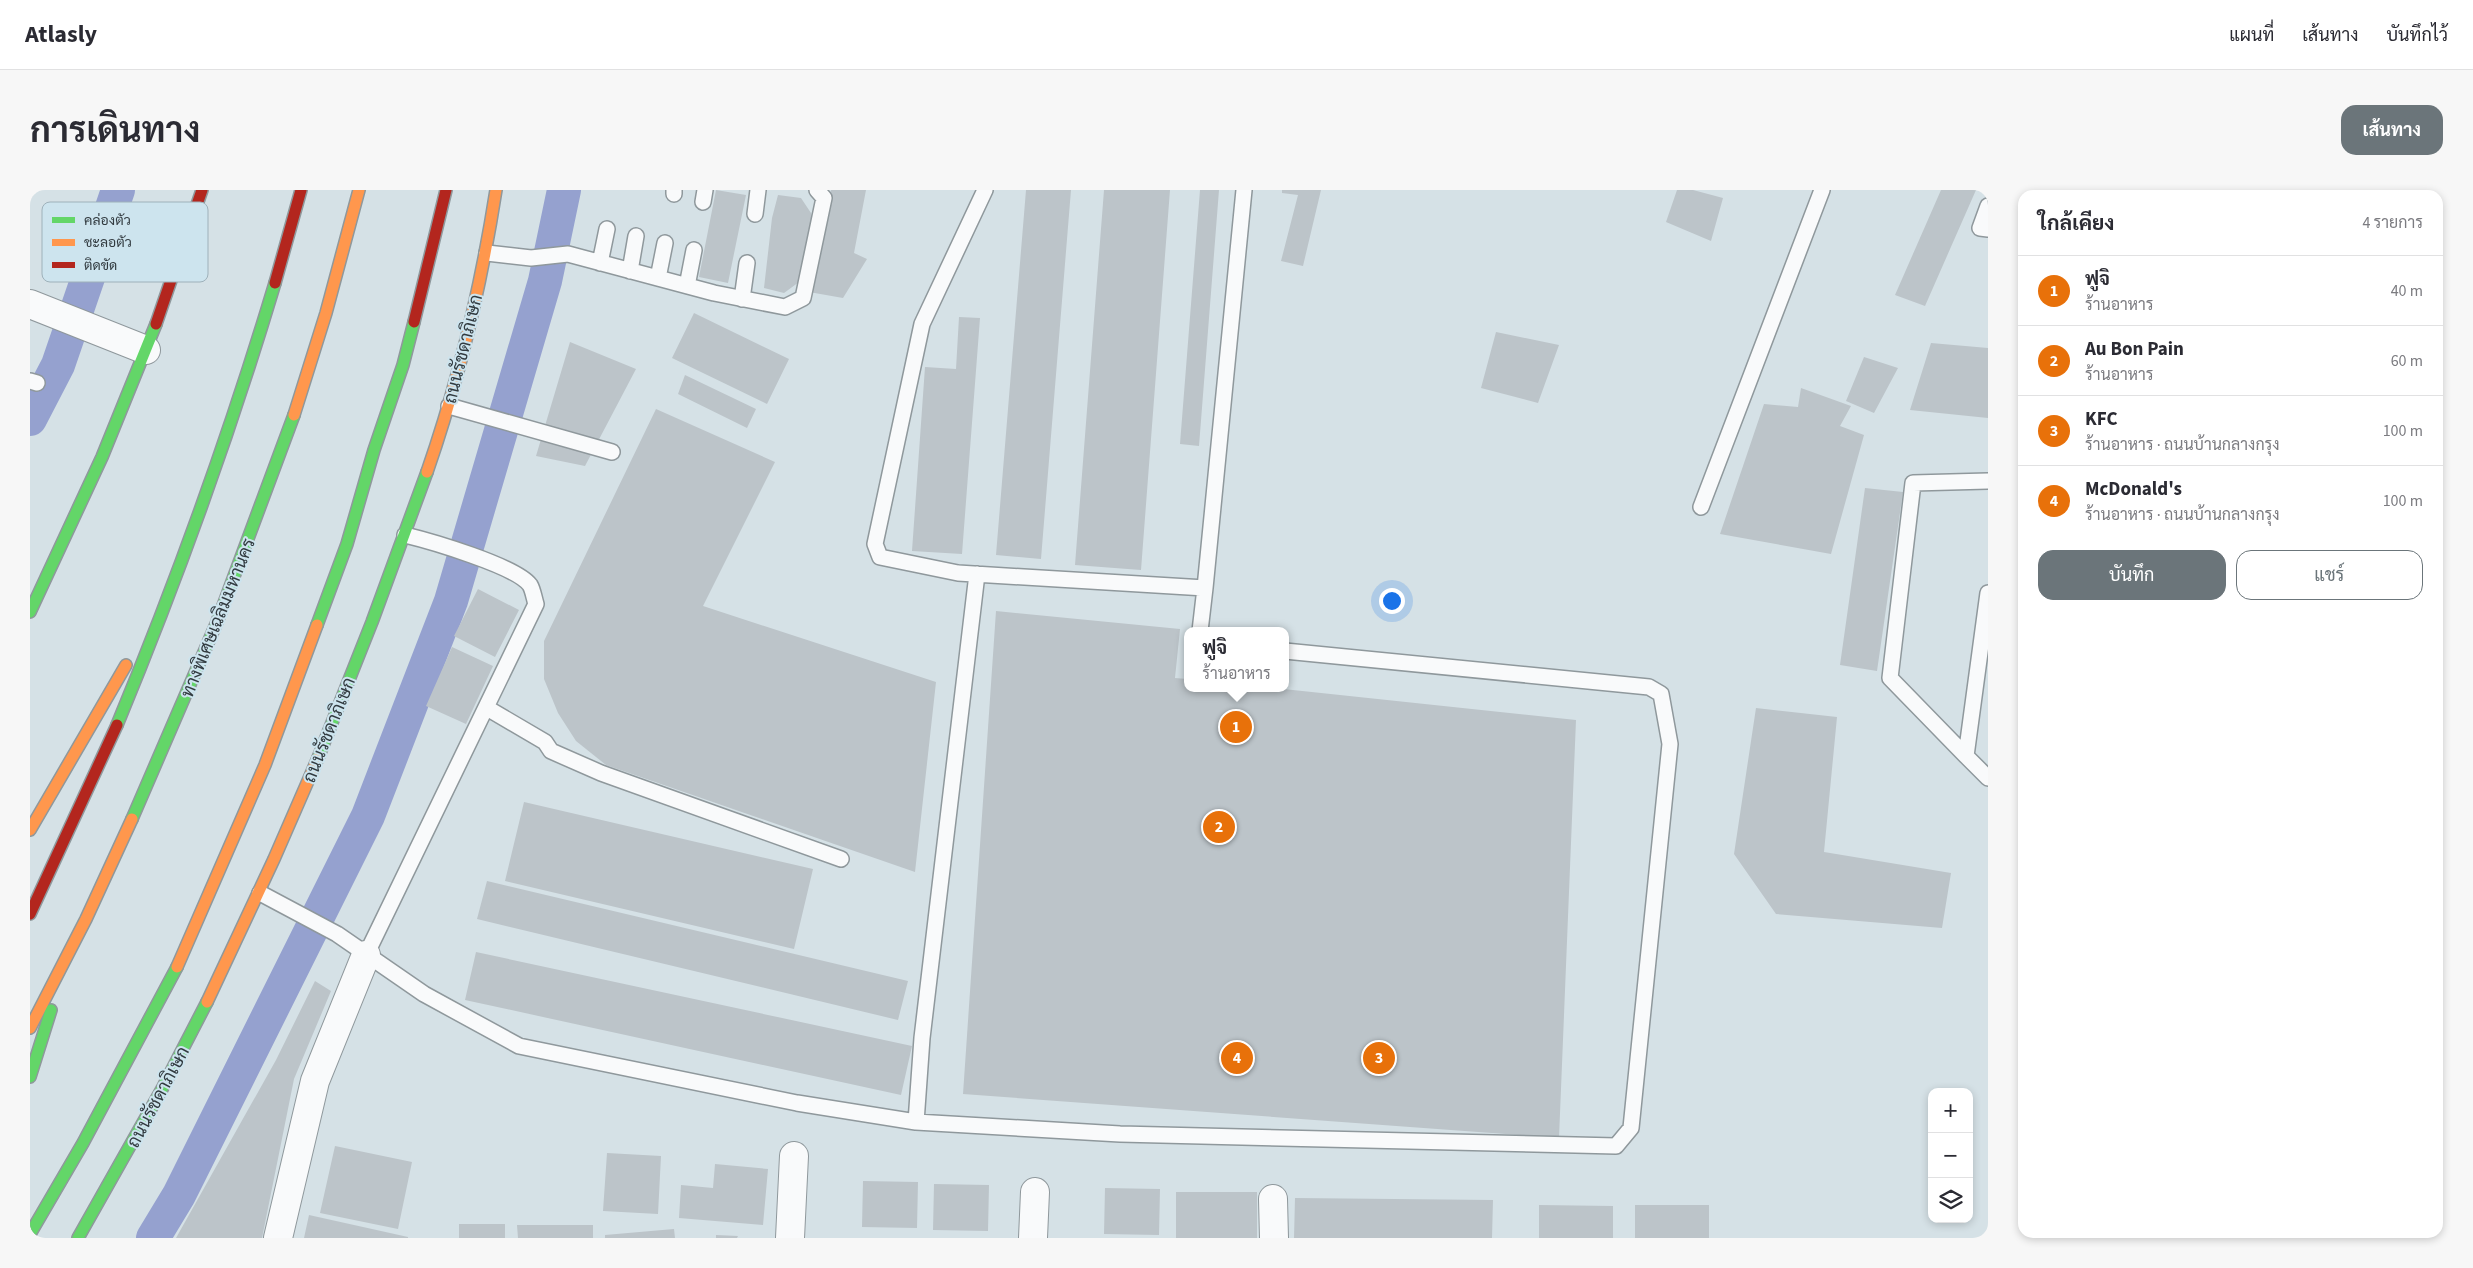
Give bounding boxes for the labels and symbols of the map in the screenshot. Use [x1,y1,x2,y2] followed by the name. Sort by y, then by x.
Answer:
[42,202,208,282] legend
[84,211,131,231] text: คล่องตัว
[84,233,132,253] text: ชะลอตัว
[84,256,117,276] text: ติดขัด
[438,292,489,406] street label: ถนนรัชดาภิเษก
[175,534,262,702] street label: ทางพิเศษเฉลิมมหานคร
[1379,588,1405,614] your location
[297,674,362,787] street label: ถนนรัชดาภิเษก
[1220,708,1252,746] pin: 1
[1203,808,1235,846] pin: 2
[1221,1039,1253,1077] pin: 4
[1363,1039,1395,1077] pin: 3
[121,1042,196,1152] street label: ถนนรัชดาภิเษก

